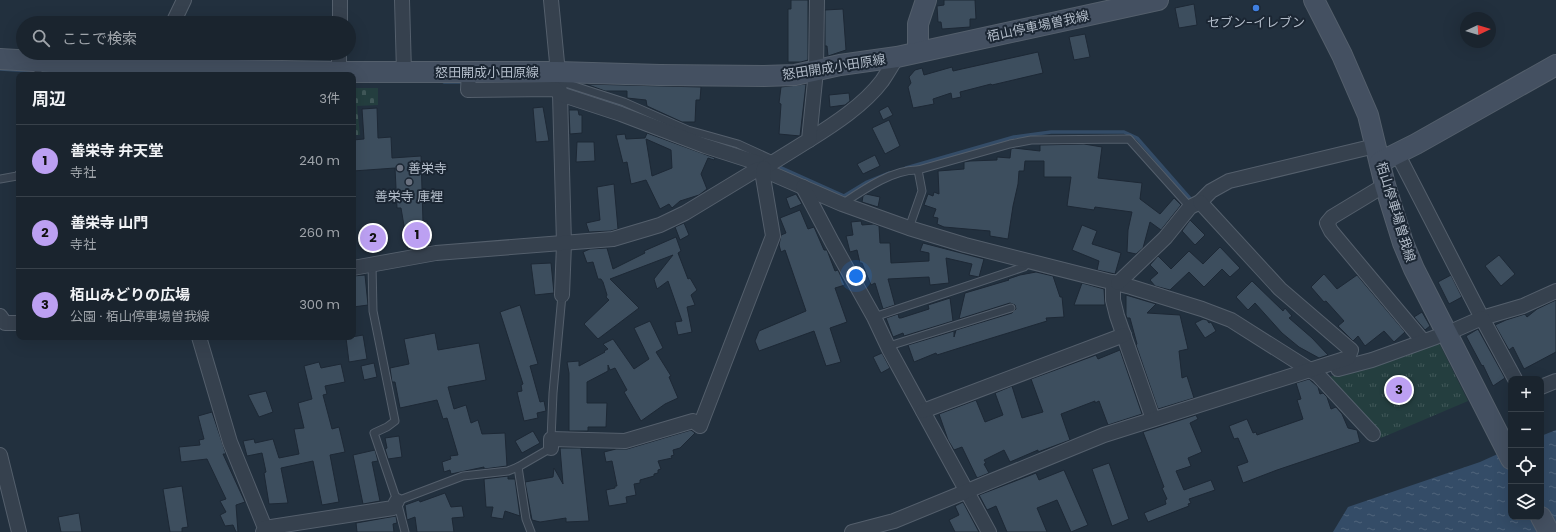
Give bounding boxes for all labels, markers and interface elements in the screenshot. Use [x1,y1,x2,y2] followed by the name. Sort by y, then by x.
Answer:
[1251,3,1261,13] marker: セブン-イレブン
[985,6,1091,46] street label: 栢山停車場曽我線
[1460,12,1496,48] north arrow
[1207,13,1305,32] place label: セブン-イレブン
[16,16,356,60] search box
[30,27,52,49] icon: search
[62,28,137,49] text: ここで検索
[781,49,887,85] street label: 怒田開成小田原線
[435,63,539,82] street label: 怒田開成小田原線
[32,87,66,111] text: 周辺
[319,89,340,108] text: 3件
[70,140,163,161] text: 善栄寺 弁天堂
[43,151,47,170] text: 1
[299,151,340,170] text: 240 m
[408,159,447,178] place label: 善栄寺
[1372,159,1420,265] street label: 栢山停車場曽我線
[70,163,96,182] text: 寺社
[395,163,405,173] marker: 善栄寺
[404,177,414,187] marker: 善栄寺 庫裡
[375,187,443,206] place label: 善栄寺 庫裡
[70,212,148,233] text: 善栄寺 山門
[404,220,430,250] pin: 1
[41,223,49,242] text: 2
[299,223,340,242] text: 260 m
[360,223,386,253] pin: 2
[70,235,96,254] text: 寺社
[846,266,866,286] your location
[70,284,190,305] text: 栢山みどりの広場
[41,295,49,314] text: 3
[299,295,340,314] text: 300 m
[70,307,210,326] text: 公園 · 栢山停車場曽我線
[1386,375,1412,405] pin: 3
[1508,376,1544,520] map controls
[1508,376,1544,412] button: +
[1508,412,1544,448] button: −
[1508,448,1544,484] button: locate
[1508,484,1544,520] button: layers

